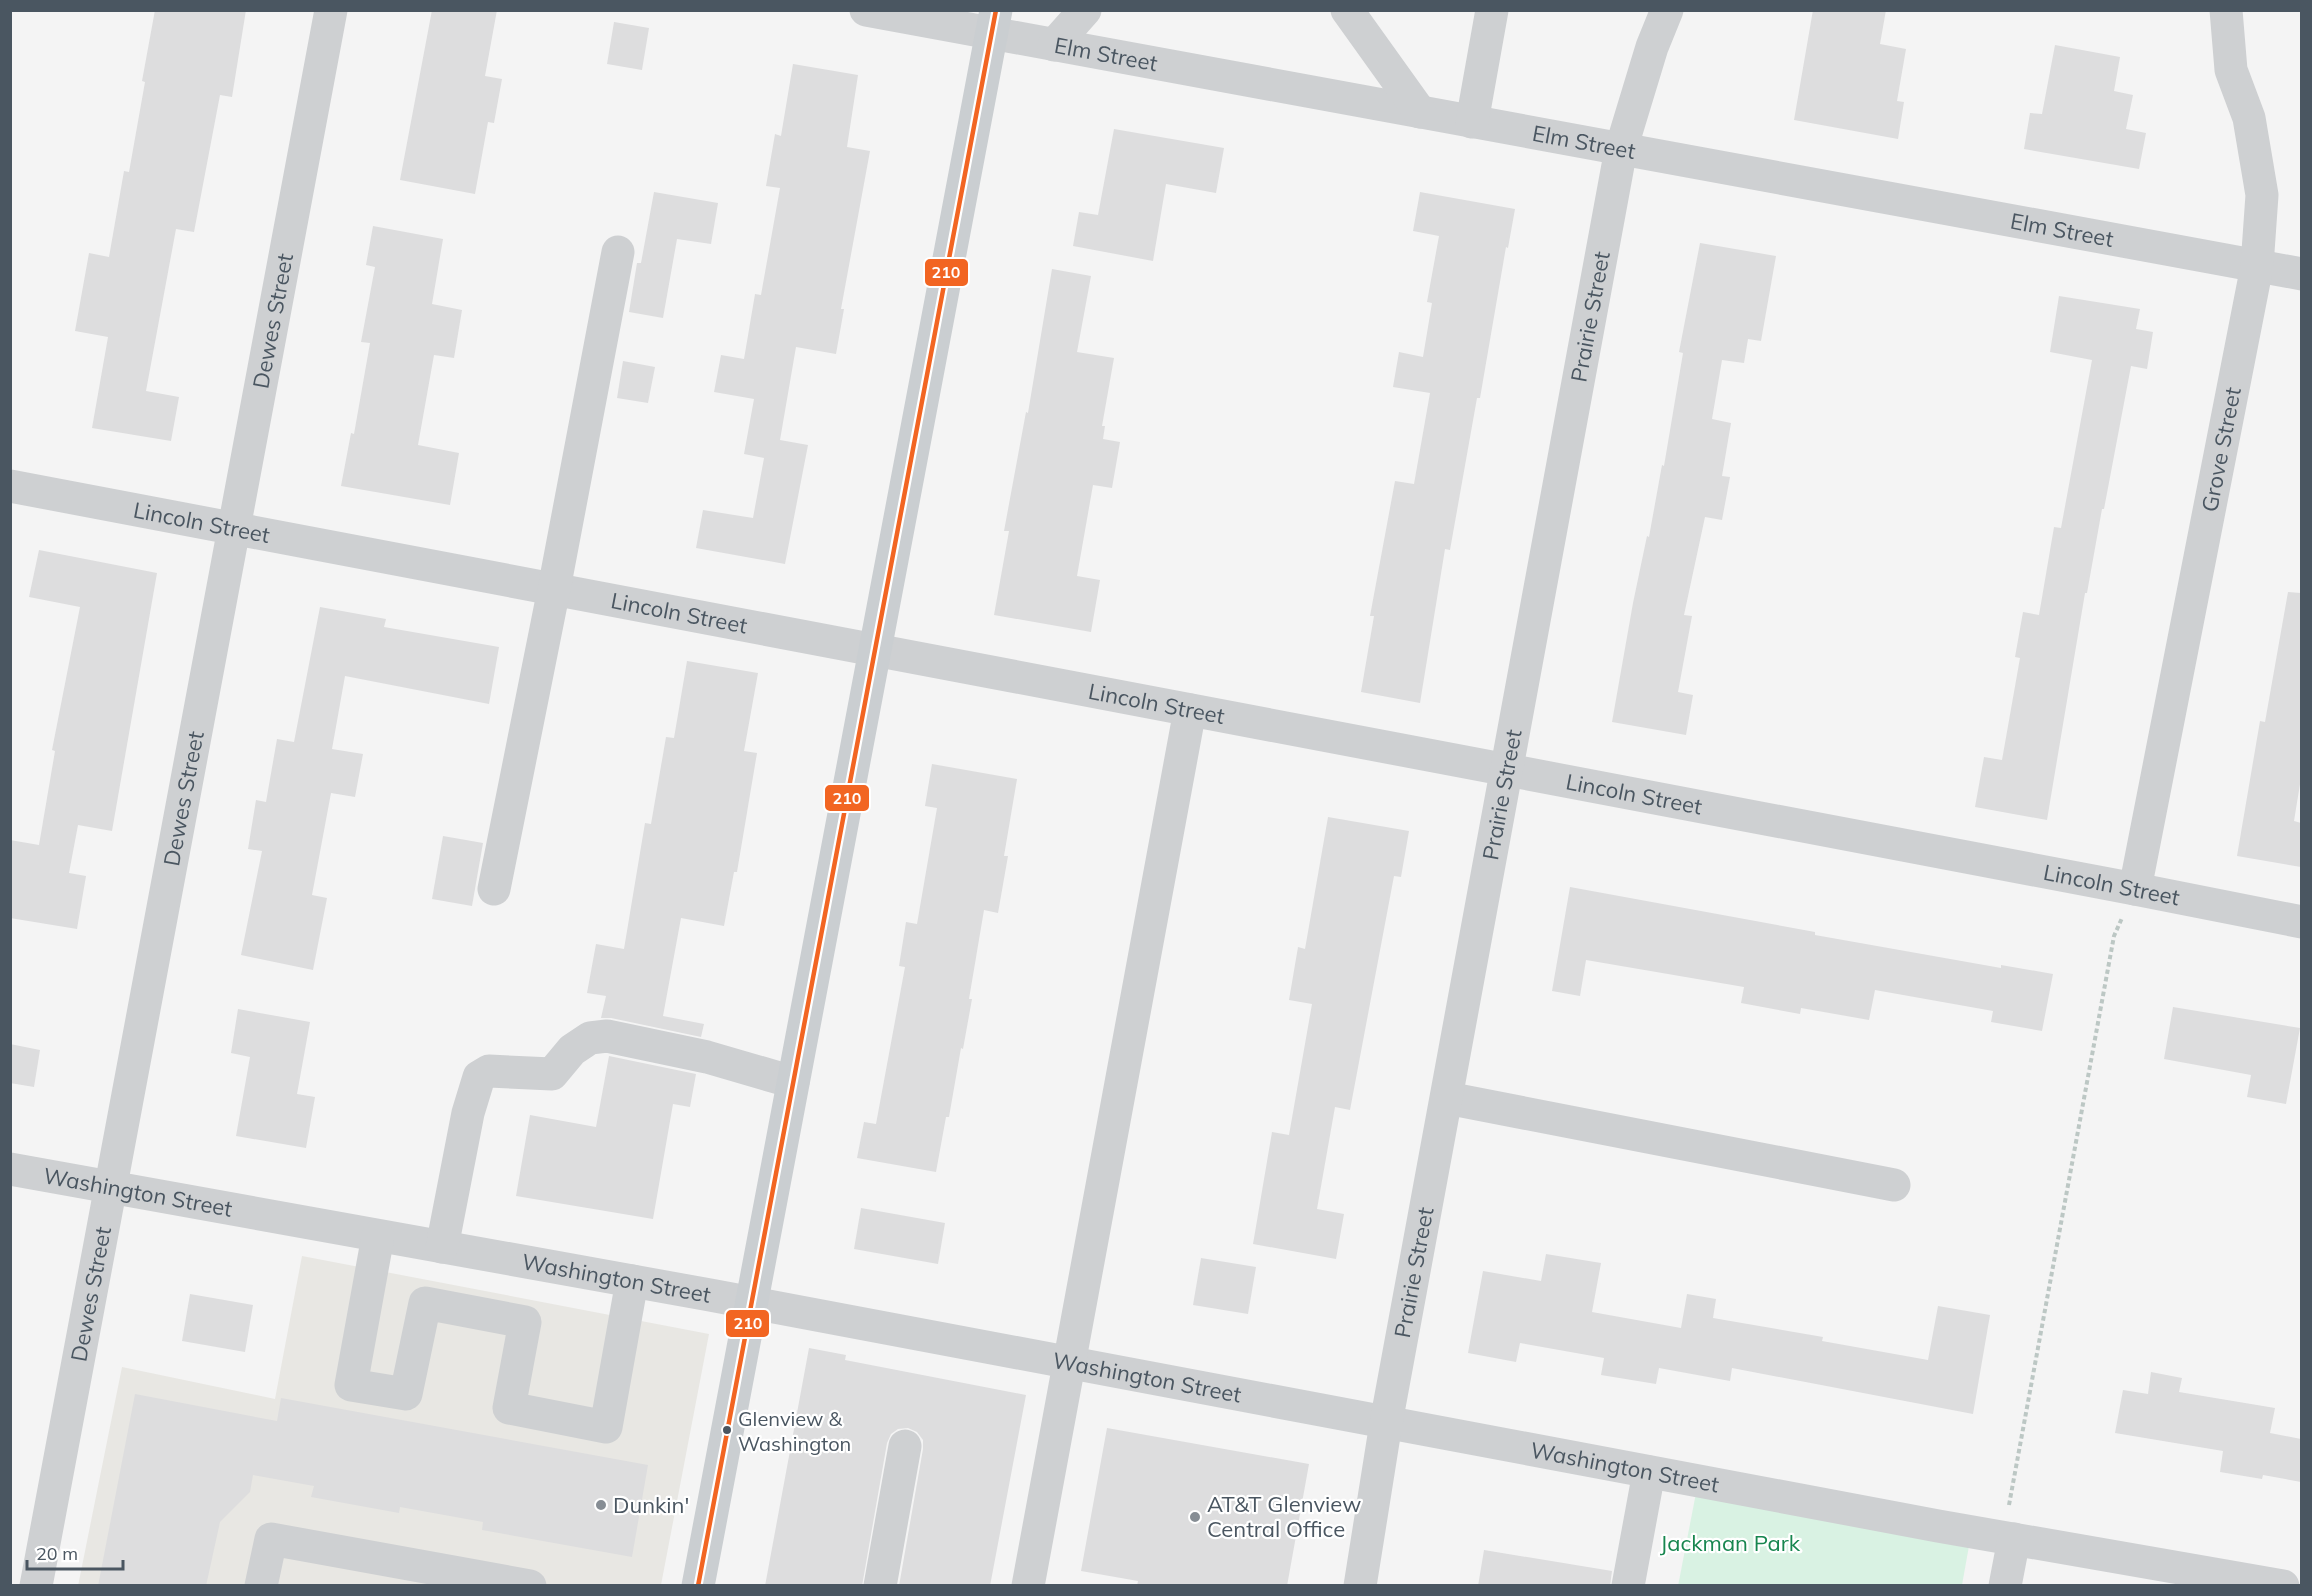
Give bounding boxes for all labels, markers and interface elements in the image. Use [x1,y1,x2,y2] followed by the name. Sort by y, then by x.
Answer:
[1052,31,1160,77] street label: Elm Street
[1530,119,1638,165] street label: Elm Street
[2008,207,2116,253] street label: Elm Street
[1564,249,1616,384] street label: Prairie Street
[246,251,299,391] street label: Dewes Street
[924,258,969,287] line badge: 210
[932,262,960,282] text: 210
[2195,384,2247,514] street label: Grove Street
[131,496,272,549] street label: Lincoln Street
[609,586,750,640] street label: Lincoln Street
[1086,677,1227,730] street label: Lincoln Street
[1476,727,1528,862] street label: Prairie Street
[157,729,210,868] street label: Dewes Street
[1564,767,1705,821] street label: Lincoln Street
[824,784,870,812] line badge: 210
[833,788,861,808] text: 210
[2041,858,2182,912] street label: Lincoln Street
[41,1161,235,1223] street label: Washington Street
[1388,1205,1440,1340] street label: Prairie Street
[64,1224,117,1364] street label: Dewes Street
[520,1247,713,1309] street label: Washington Street
[725,1309,770,1338] line badge: 210
[734,1313,762,1333] text: 210
[1050,1346,1244,1409] street label: Washington Street
[738,1406,851,1456] place label: Glenview & Washington
[721,1424,733,1436] marker: Glenview & Washington
[1528,1436,1722,1499] street label: Washington Street
[1207,1490,1361,1543] place label: AT&T Glenview Central Office
[613,1491,689,1519] place label: Dunkin'
[594,1498,608,1512] marker: Dunkin'
[1188,1510,1202,1524] marker: AT&T Glenview Central Office
[1660,1529,1801,1557] park label: Jackman Park
[27,1533,123,1571] scale bar
[36,1542,78,1565] text: 20 m

